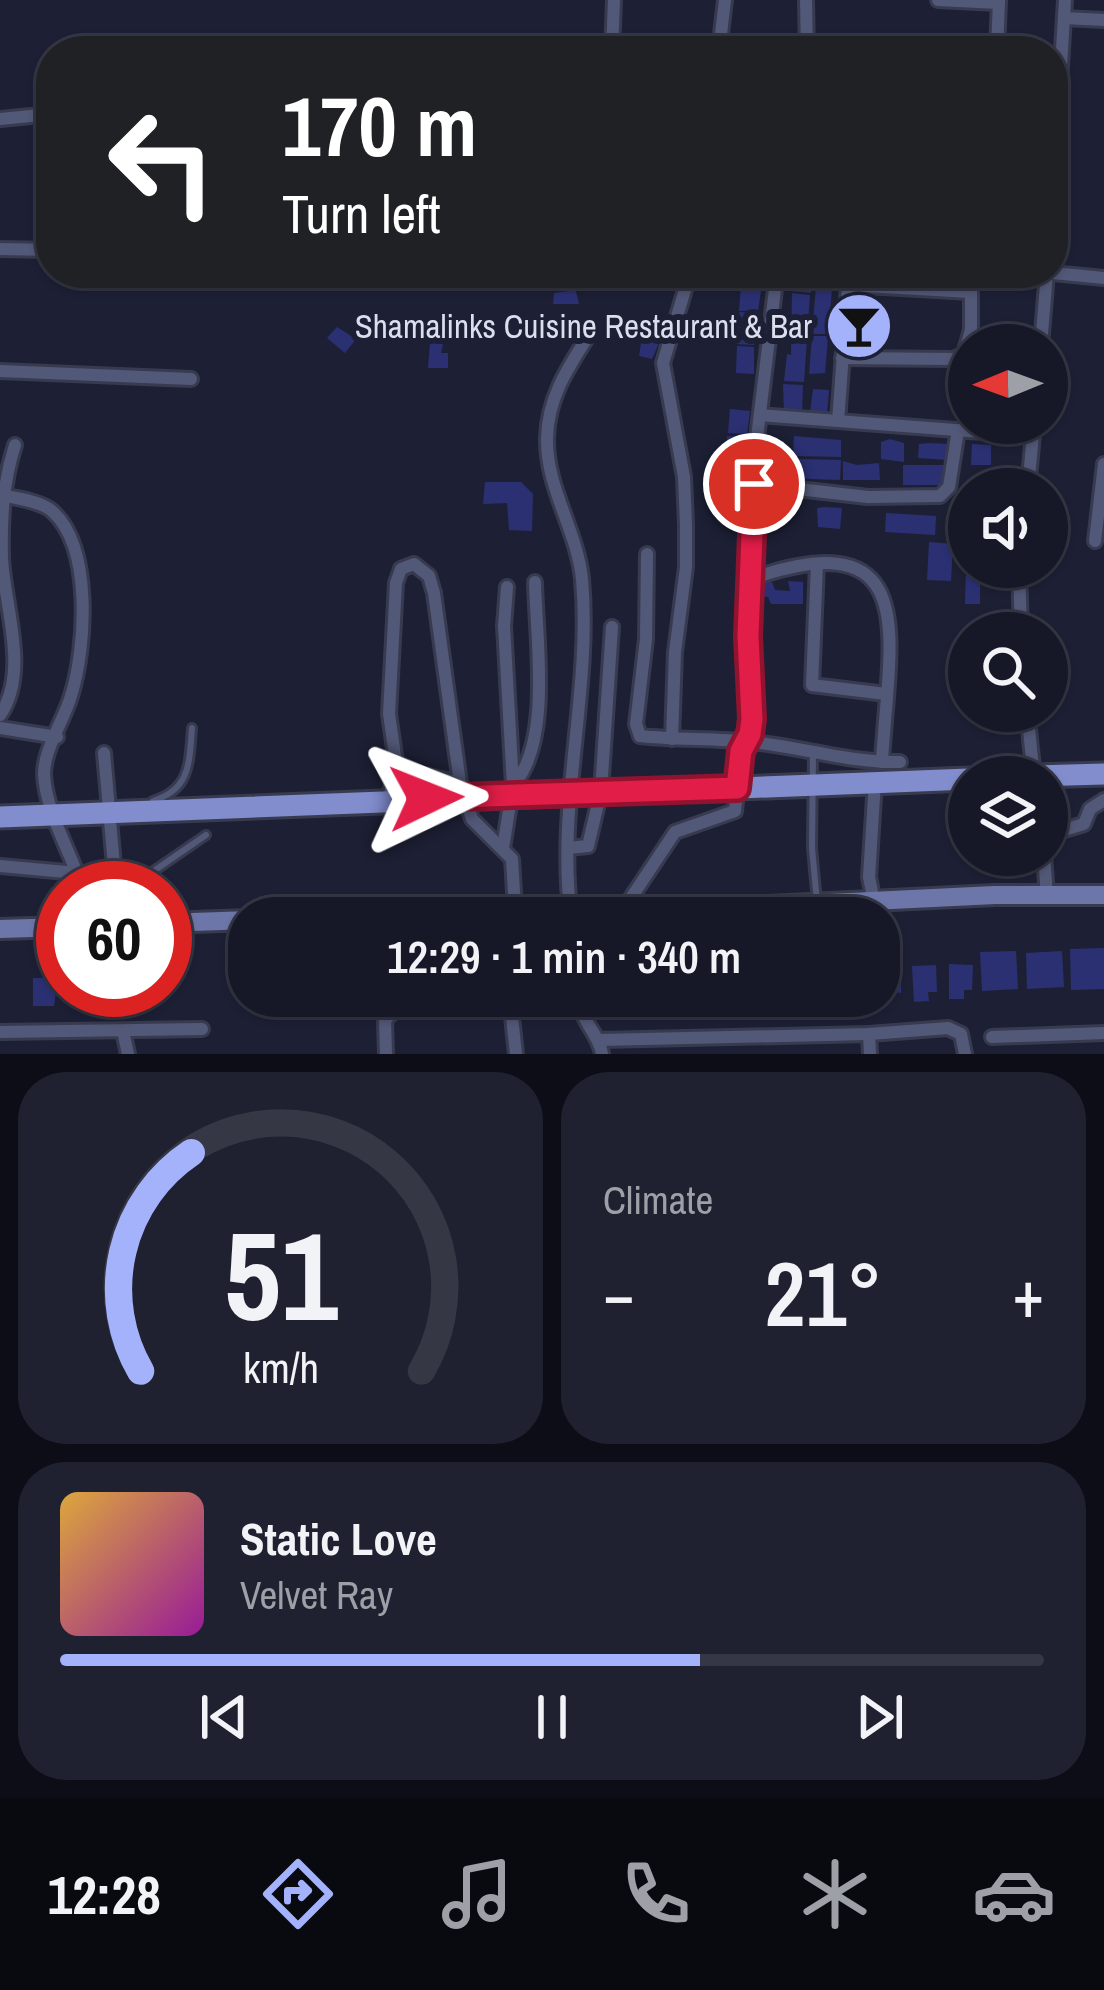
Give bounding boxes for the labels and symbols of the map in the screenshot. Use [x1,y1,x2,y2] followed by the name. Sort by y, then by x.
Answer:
[824,291,894,361] bar icon: Shamalinks Cuisine Restaurant & Bar
[355,304,812,348] place label: Shamalinks Cuisine Restaurant & Bar
[948,324,1068,444] north arrow
[703,433,805,535] pin
[363,735,489,861] position arrow
[36,861,192,1017] speed limit sign: 60

